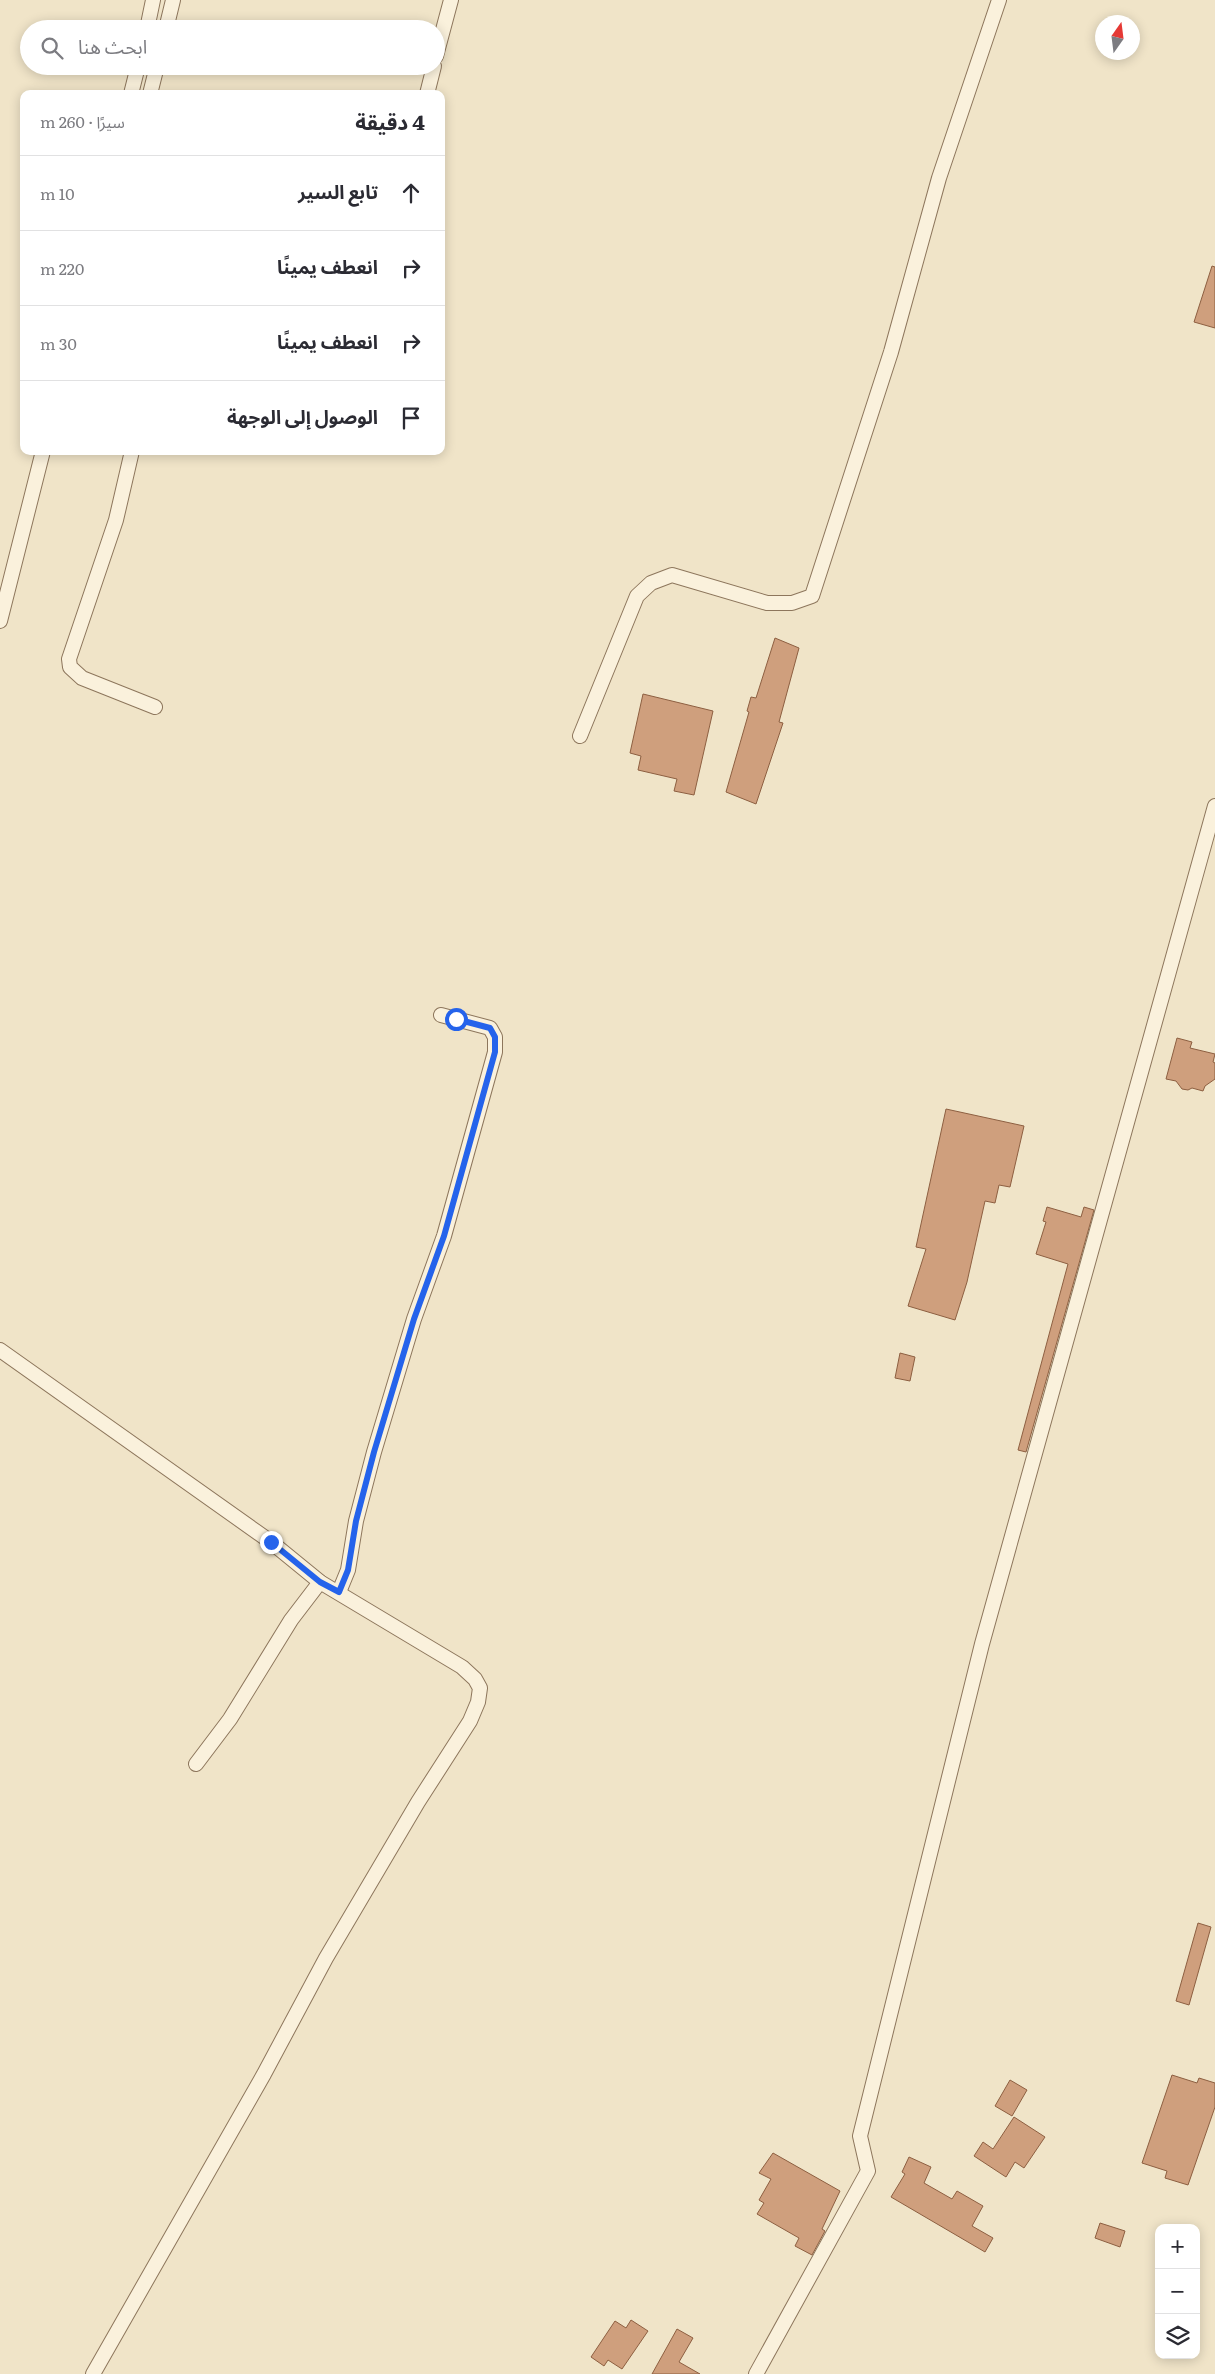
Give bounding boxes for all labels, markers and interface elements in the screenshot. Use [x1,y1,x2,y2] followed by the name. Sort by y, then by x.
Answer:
[1095,15,1140,60] north arrow
[20,20,445,75] search box
[78,32,147,60] text: ابحث هنا
[38,34,66,62] icon: search
[355,105,425,136] text: 4 دقيقة
[40,109,125,133] text: سيرًا · 260 m
[298,177,378,205] text: تابع السير
[397,179,425,207] icon: ahead
[40,181,75,205] text: 10 m
[277,252,378,280] text: انعطف يمينًا
[397,254,425,282] icon: right
[40,256,84,280] text: 220 m
[277,327,378,355] text: انعطف يمينًا
[397,329,425,357] icon: right
[40,331,77,355] text: 30 m
[227,402,378,430] text: الوصول إلى الوجهة
[397,404,425,432] icon: arrive
[445,1008,468,1031] route start
[260,1531,283,1554] route end
[1155,2224,1200,2359] map controls
[1155,2224,1200,2269] button: +
[1155,2269,1200,2314] button: −
[1155,2314,1200,2359] button: layers

